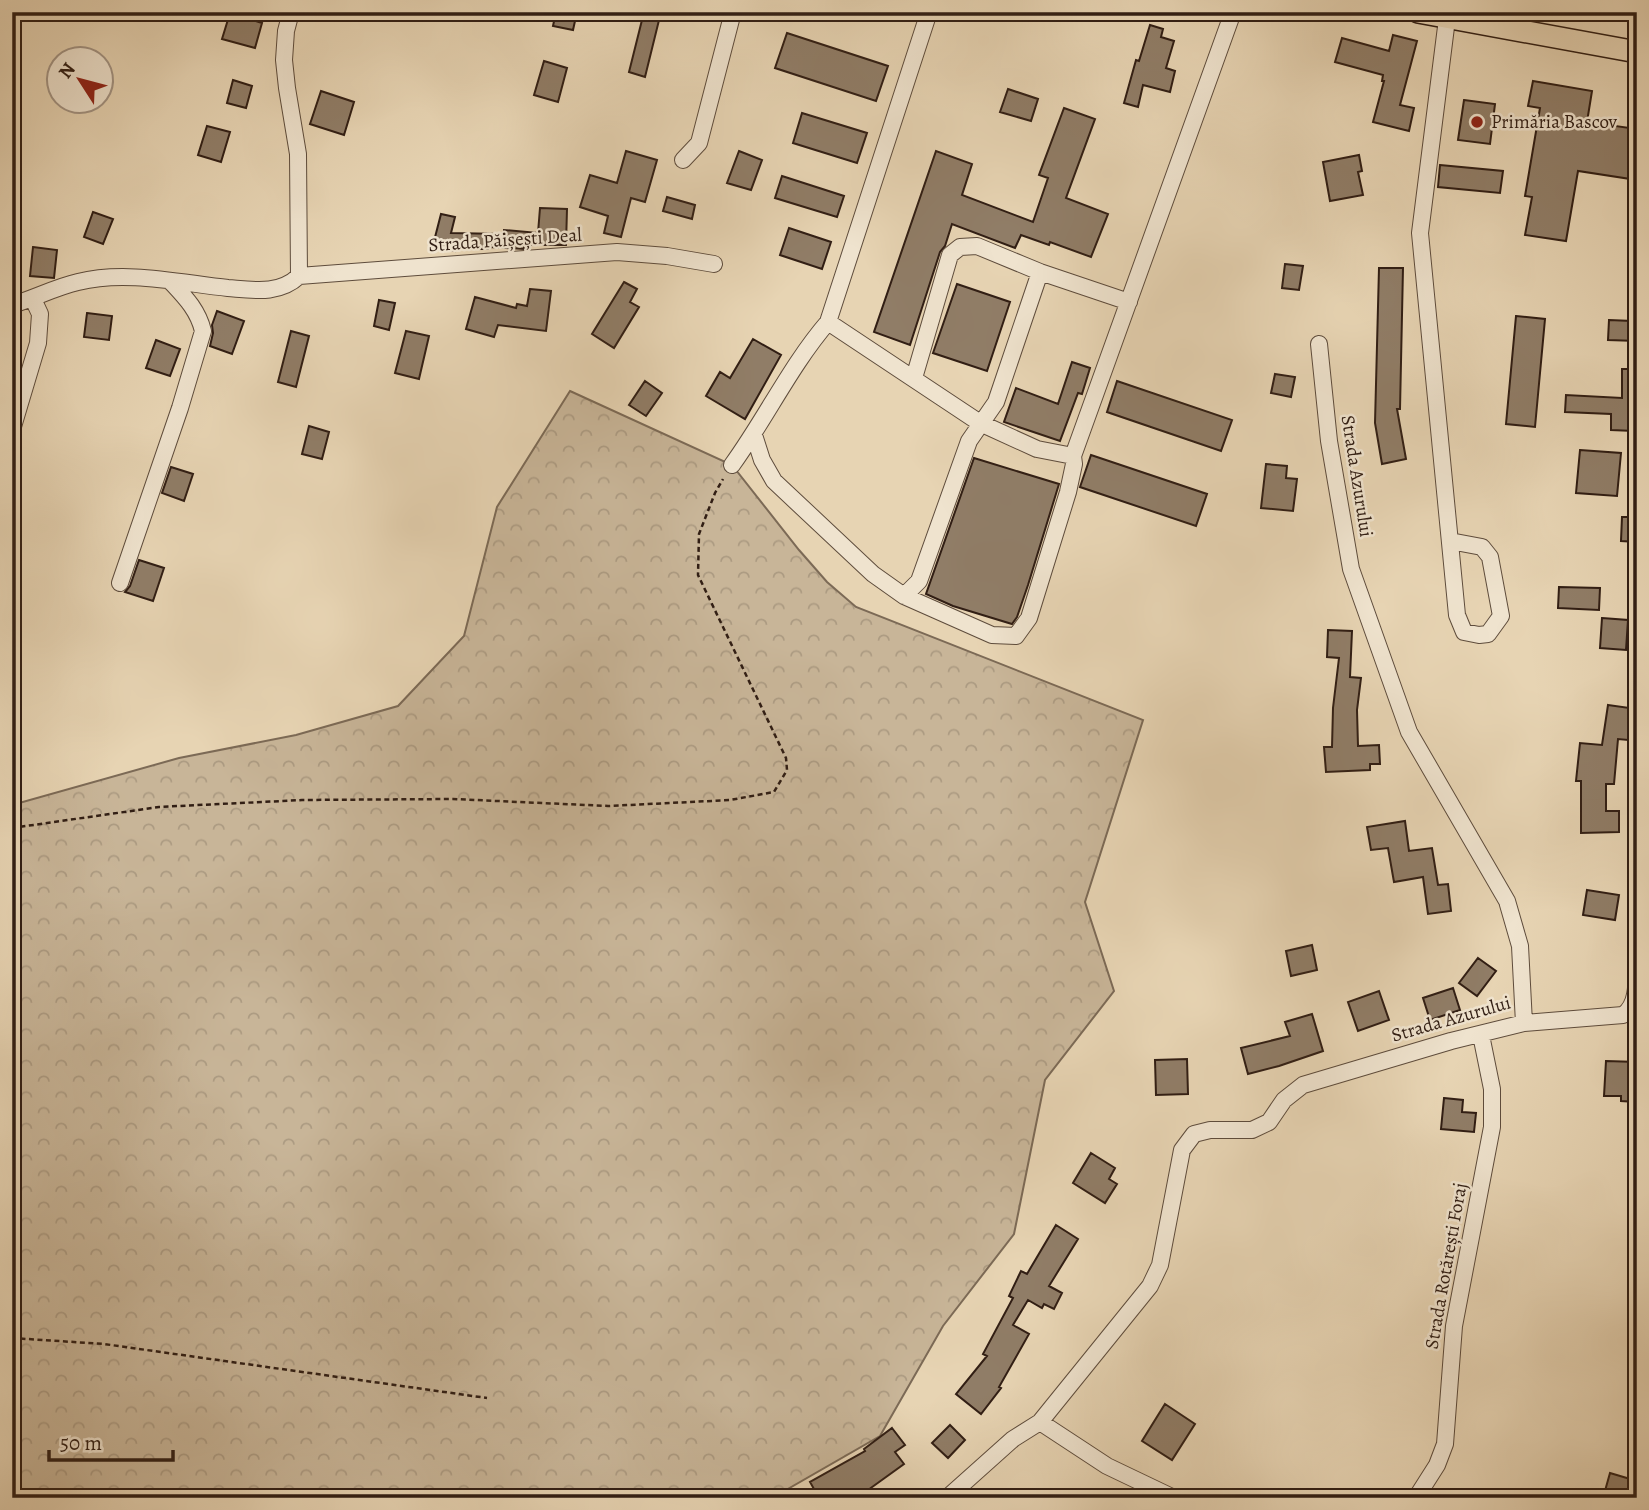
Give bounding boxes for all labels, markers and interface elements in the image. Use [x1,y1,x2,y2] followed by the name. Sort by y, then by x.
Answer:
[46,46,116,116] north arrow
[52,57,82,84] text: N
[1491,109,1618,135] place label: Primăria Bascov
[1469,114,1485,130] marker: Primăria Bascov
[427,222,583,258] street label: Strada Păișești Deal
[1335,413,1379,539] street label: Strada Azurului
[1388,990,1514,1048] street label: Strada Azurului
[1419,1181,1473,1351] street label: Strada Rotărești Foraj
[49,1419,173,1463] scale bar
[60,1429,102,1457] text: 50 m

